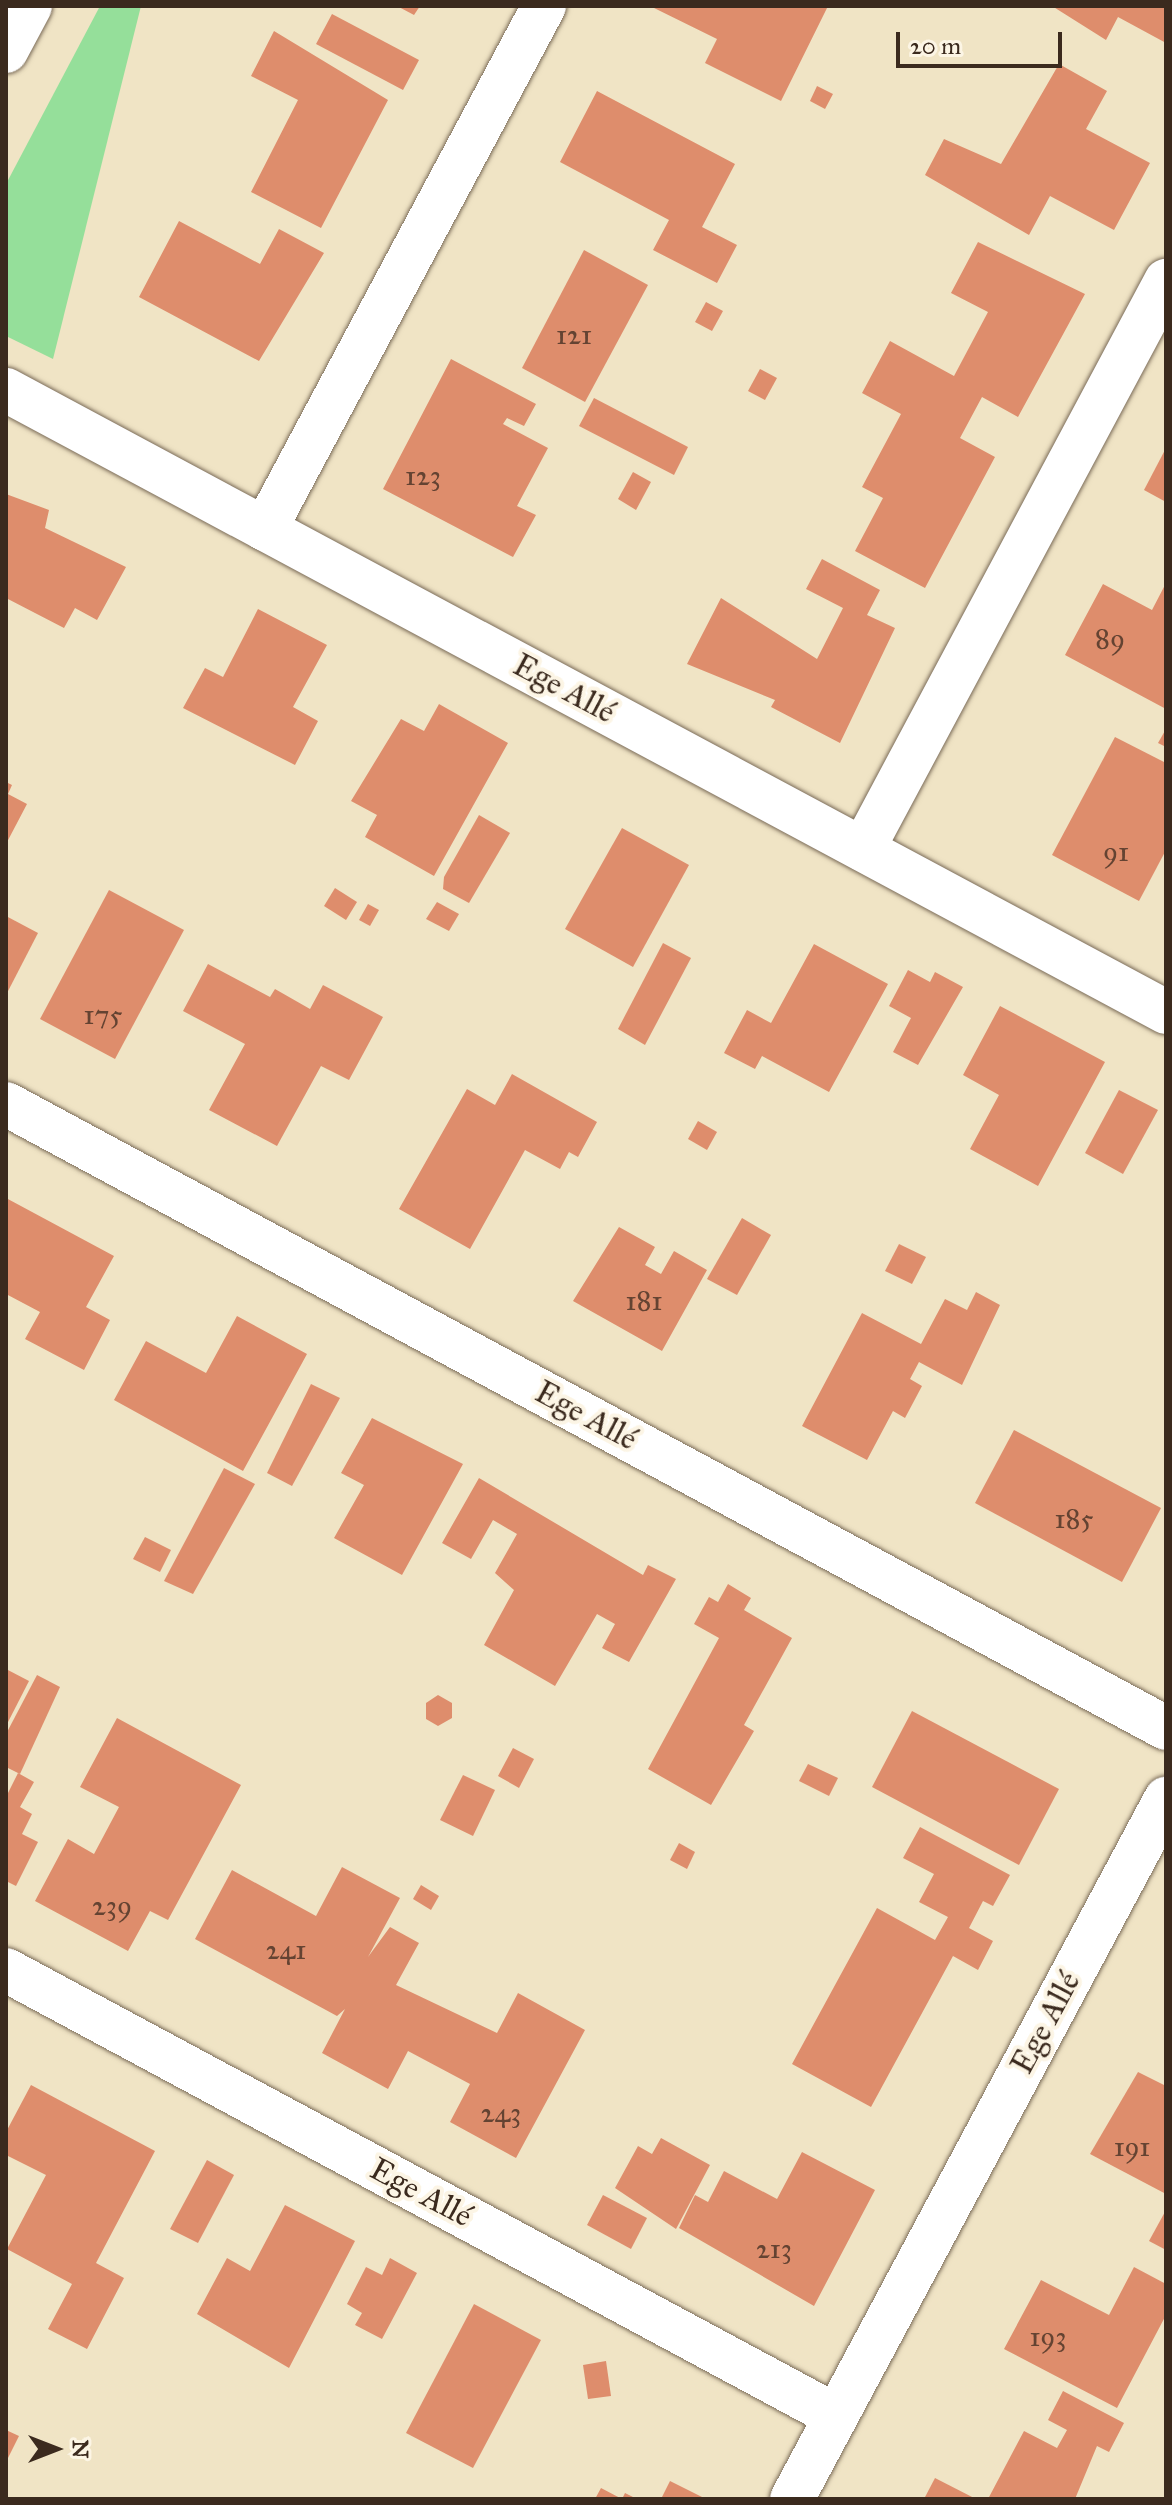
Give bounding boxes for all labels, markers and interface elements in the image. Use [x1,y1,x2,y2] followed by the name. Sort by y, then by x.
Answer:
[900,16,1066,66] scale bar
[910,31,961,61] text: 20 m
[556,318,592,352] house number: 121
[405,459,441,493] house number: 123
[1095,622,1125,656] house number: 89
[506,646,622,732] street label: Ege Allé
[1103,835,1129,869] house number: 91
[83,998,123,1032] house number: 175
[625,1284,663,1318] house number: 181
[528,1373,644,1459] street label: Ege Allé
[1055,1502,1093,1536] house number: 185
[92,1889,132,1923] house number: 239
[266,1933,306,1967] house number: 241
[1003,1965,1089,2081] street label: Ege Allé
[481,2096,521,2130] house number: 243
[1114,2130,1150,2164] house number: 191
[363,2150,479,2236] street label: Ege Allé
[756,2232,792,2266] house number: 213
[1029,2320,1067,2354] house number: 193
[16,2409,96,2489] north arrow
[67,2440,94,2458] text: N

